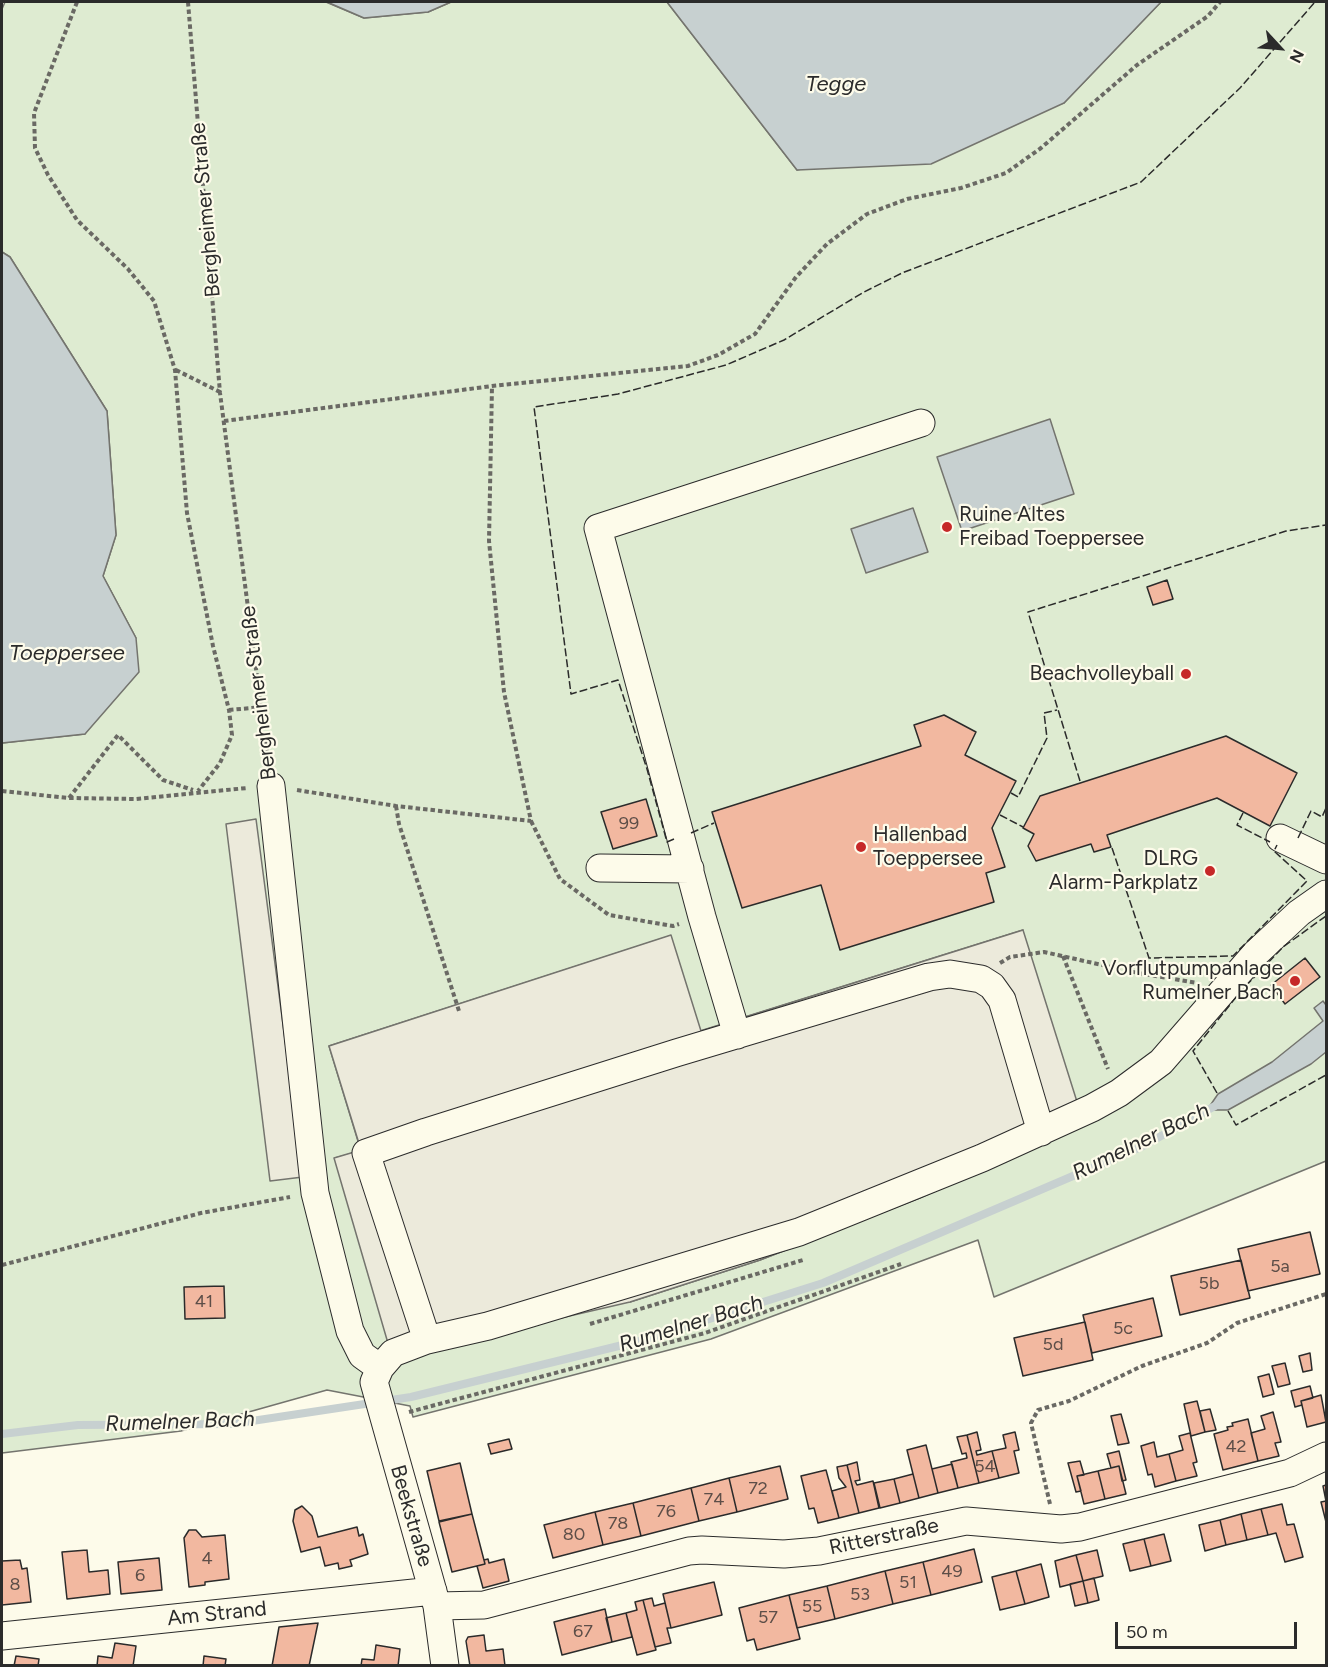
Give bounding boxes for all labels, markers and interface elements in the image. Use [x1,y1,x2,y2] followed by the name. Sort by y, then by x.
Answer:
[1250,18,1310,78] north arrow
[1285,46,1308,66] text: N
[806,72,866,98] water label: Tegge
[186,122,226,298] street label: Bergheimer Straße
[959,502,1144,552] place label: Ruine Altes Freibad Toeppersee
[940,520,954,534] marker: Ruine Altes Freibad Toeppersee
[236,604,282,782] street label: Bergheimer Straße
[9,641,125,667] water label: Toeppersee
[1029,661,1174,687] place label: Beachvolleyball
[1179,667,1193,681] marker: Beachvolleyball
[619,813,639,835] house number: 99
[873,822,983,872] place label: Hallenbad Toeppersee
[854,840,868,854] marker: Hallenbad Toeppersee
[1049,846,1198,896] place label: DLRG Alarm-Parkplatz
[1203,864,1217,878] marker: DLRG Alarm-Parkplatz
[1102,956,1283,1006] place label: Vorflutpumpanlage Rumelner Bach
[1288,974,1302,988] marker: Vorflutpumpanlage Rumelner Bach
[1068,1097,1214,1187] water label: Rumelner Bach
[1270,1256,1290,1278] house number: 5a
[1199,1273,1219,1295] house number: 5b
[616,1290,766,1358] water label: Rumelner Bach
[195,1291,213,1313] house number: 41
[1113,1318,1133,1340] house number: 5c
[1043,1334,1063,1356] house number: 5d
[105,1406,255,1438] water label: Rumelner Bach
[1225,1436,1247,1458] house number: 42
[974,1456,996,1478] house number: 54
[384,1462,438,1570] street label: Beekstraße
[748,1478,768,1500] house number: 72
[704,1489,724,1511] house number: 74
[656,1501,676,1523] house number: 76
[608,1513,628,1535] house number: 78
[827,1513,941,1561] street label: Ritterstraße
[563,1524,585,1546] house number: 80
[201,1548,213,1570] house number: 4
[941,1561,963,1583] house number: 49
[135,1565,145,1587] house number: 6
[899,1572,917,1594] house number: 51
[9,1574,21,1596] house number: 8
[850,1584,870,1606] house number: 53
[166,1596,268,1632] street label: Am Strand
[802,1596,822,1618] house number: 55
[758,1607,778,1629] house number: 57
[1118,1610,1300,1648] scale bar
[573,1621,593,1643] house number: 67
[1126,1621,1168,1643] text: 50 m

